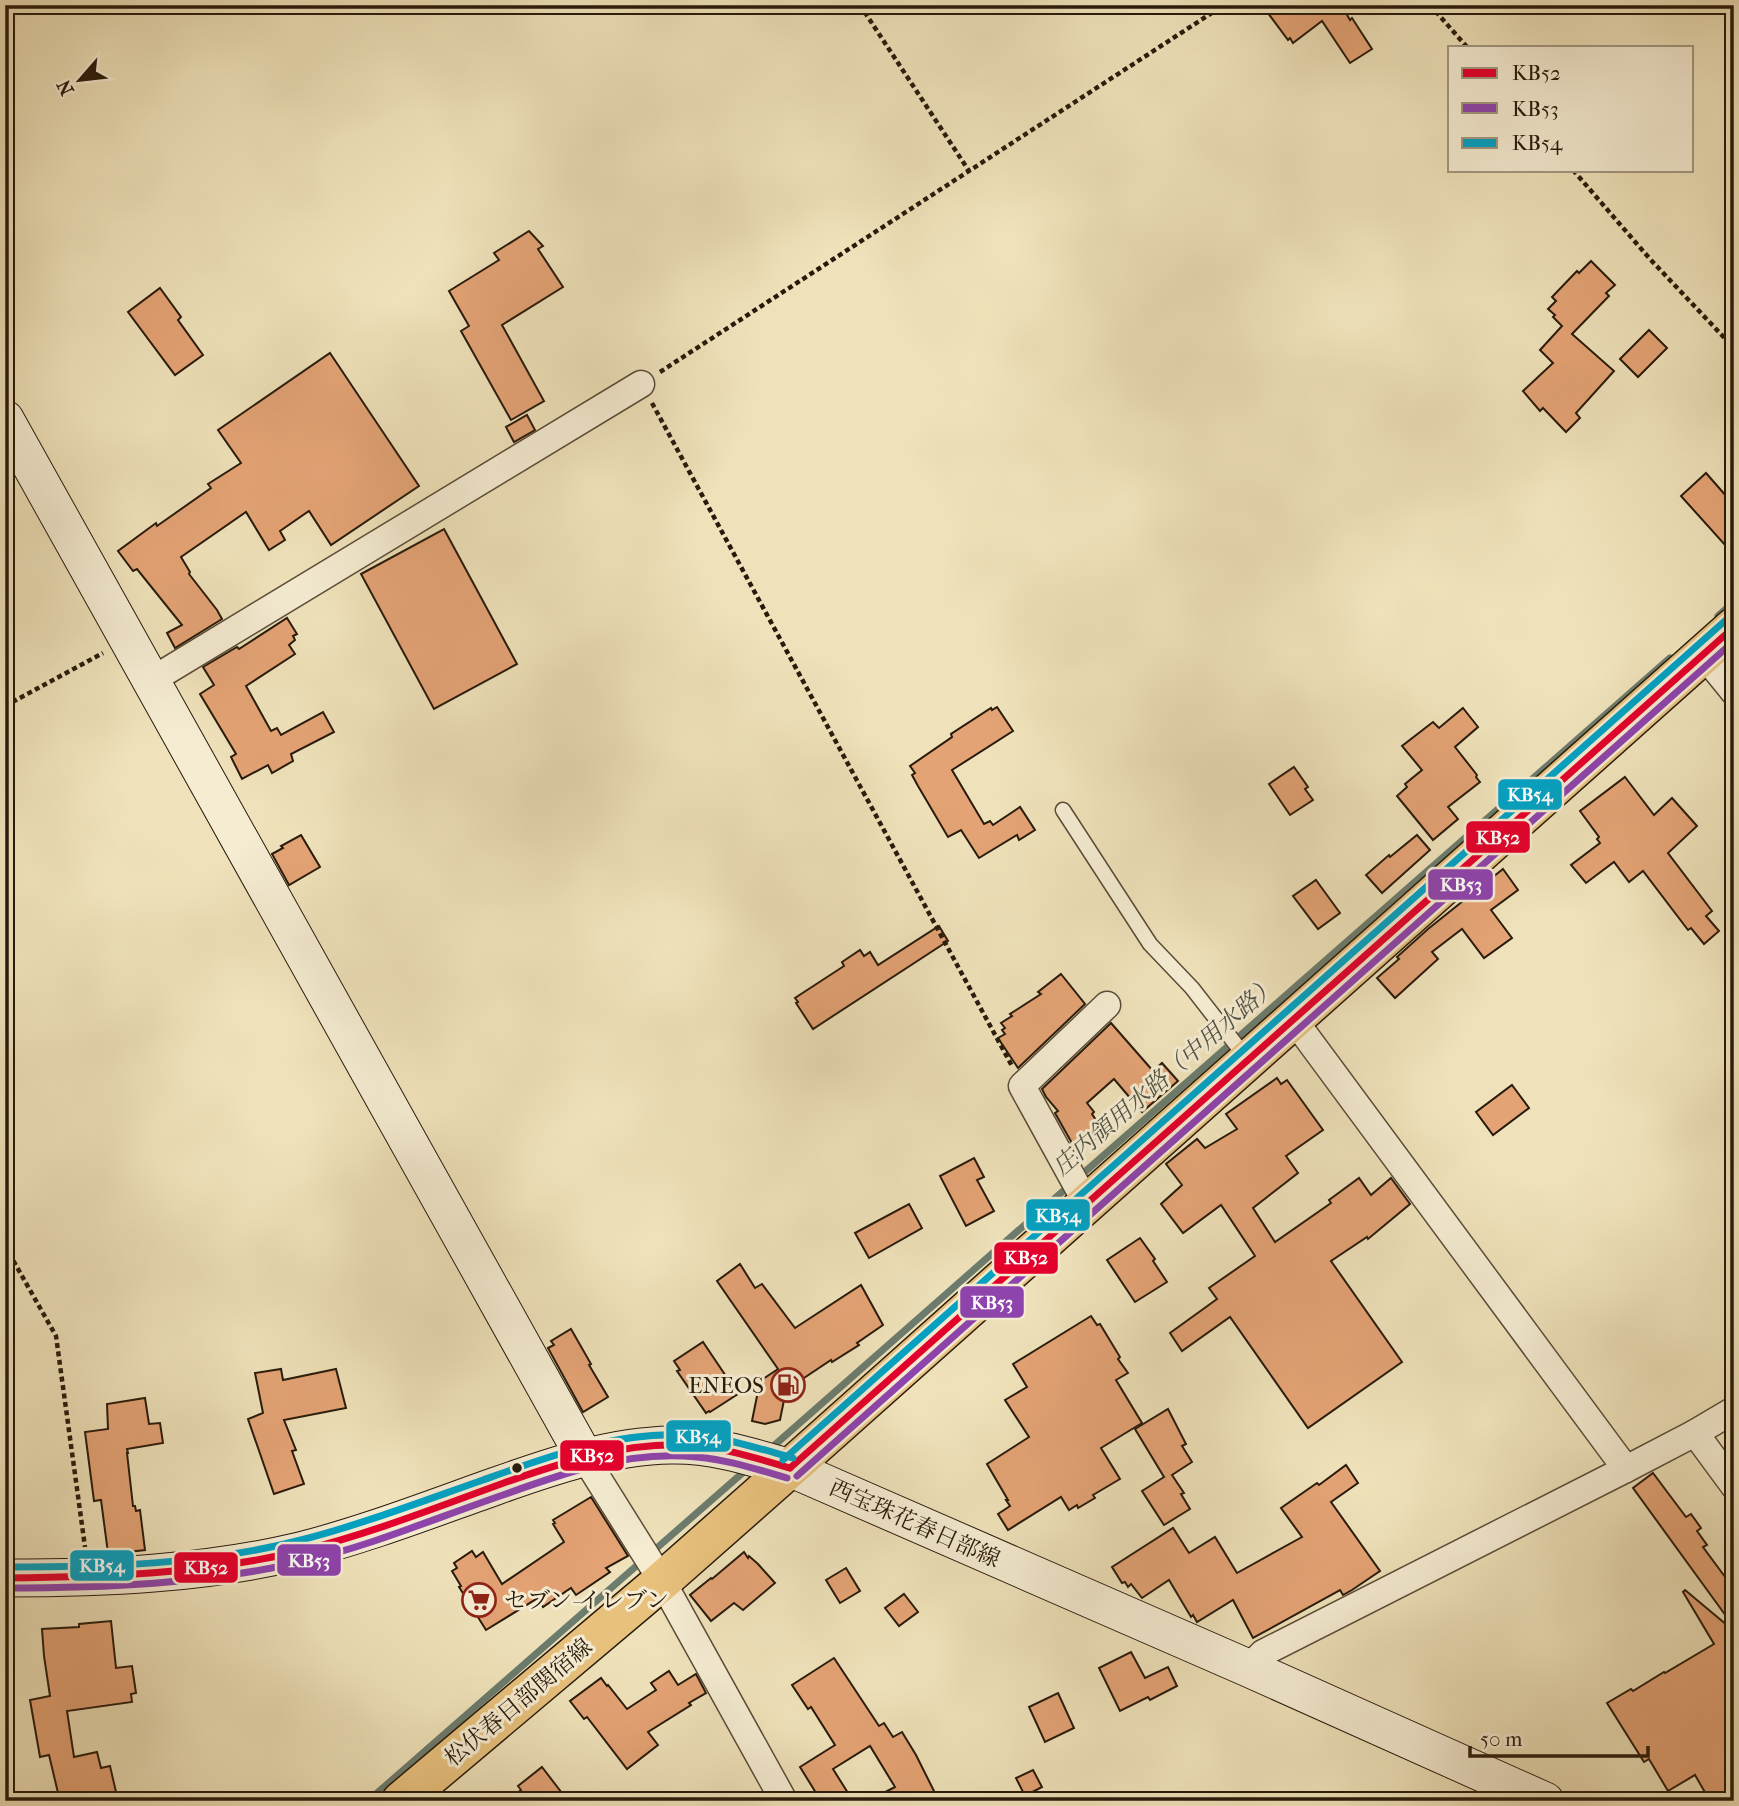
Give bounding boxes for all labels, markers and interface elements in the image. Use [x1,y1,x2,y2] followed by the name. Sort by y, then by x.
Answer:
[46,46,116,116] north arrow
[1448,46,1694,172] legend
[1512,61,1561,85] text: KB52
[53,75,79,99] text: N
[1512,97,1559,121] text: KB53
[1512,131,1563,155] text: KB54
[1497,778,1563,811] line badge: KB54
[1507,784,1554,806] text: KB54
[1465,820,1531,854] line badge: KB52
[1476,827,1520,849] text: KB52
[1427,868,1494,901] line badge: KB53
[1440,874,1482,896] text: KB53
[1047,971,1283,1181] water label: 庄内領用水路（中用水路）
[1025,1198,1091,1232] line badge: KB54
[1035,1205,1082,1227] text: KB54
[993,1241,1059,1275] line badge: KB52
[1004,1247,1048,1269] text: KB52
[959,1285,1025,1319] line badge: KB53
[971,1292,1013,1314] text: KB53
[769,1366,807,1404] fuel station icon: ENEOS
[688,1372,764,1399] place label: ENEOS
[665,1419,732,1453] line badge: KB54
[675,1426,722,1448] text: KB54
[559,1439,625,1472] line badge: KB52
[570,1445,614,1467] text: KB52
[510,1461,524,1475] unlabelled marker
[825,1474,1004,1573] street label: 西宝珠花春日部線
[276,1543,342,1577] line badge: KB53
[69,1549,135,1582] line badge: KB54
[288,1550,330,1572] text: KB53
[173,1551,239,1584] line badge: KB52
[79,1555,126,1577] text: KB54
[184,1557,228,1579] text: KB52
[460,1581,498,1619] supermarket icon: セブン-イレブン
[504,1587,669,1614] place label: セブン-イレブン
[439,1633,597,1772] street label: 松伏春日部関宿線
[1470,1715,1648,1759] scale bar
[1480,1727,1523,1751] text: 50 m

